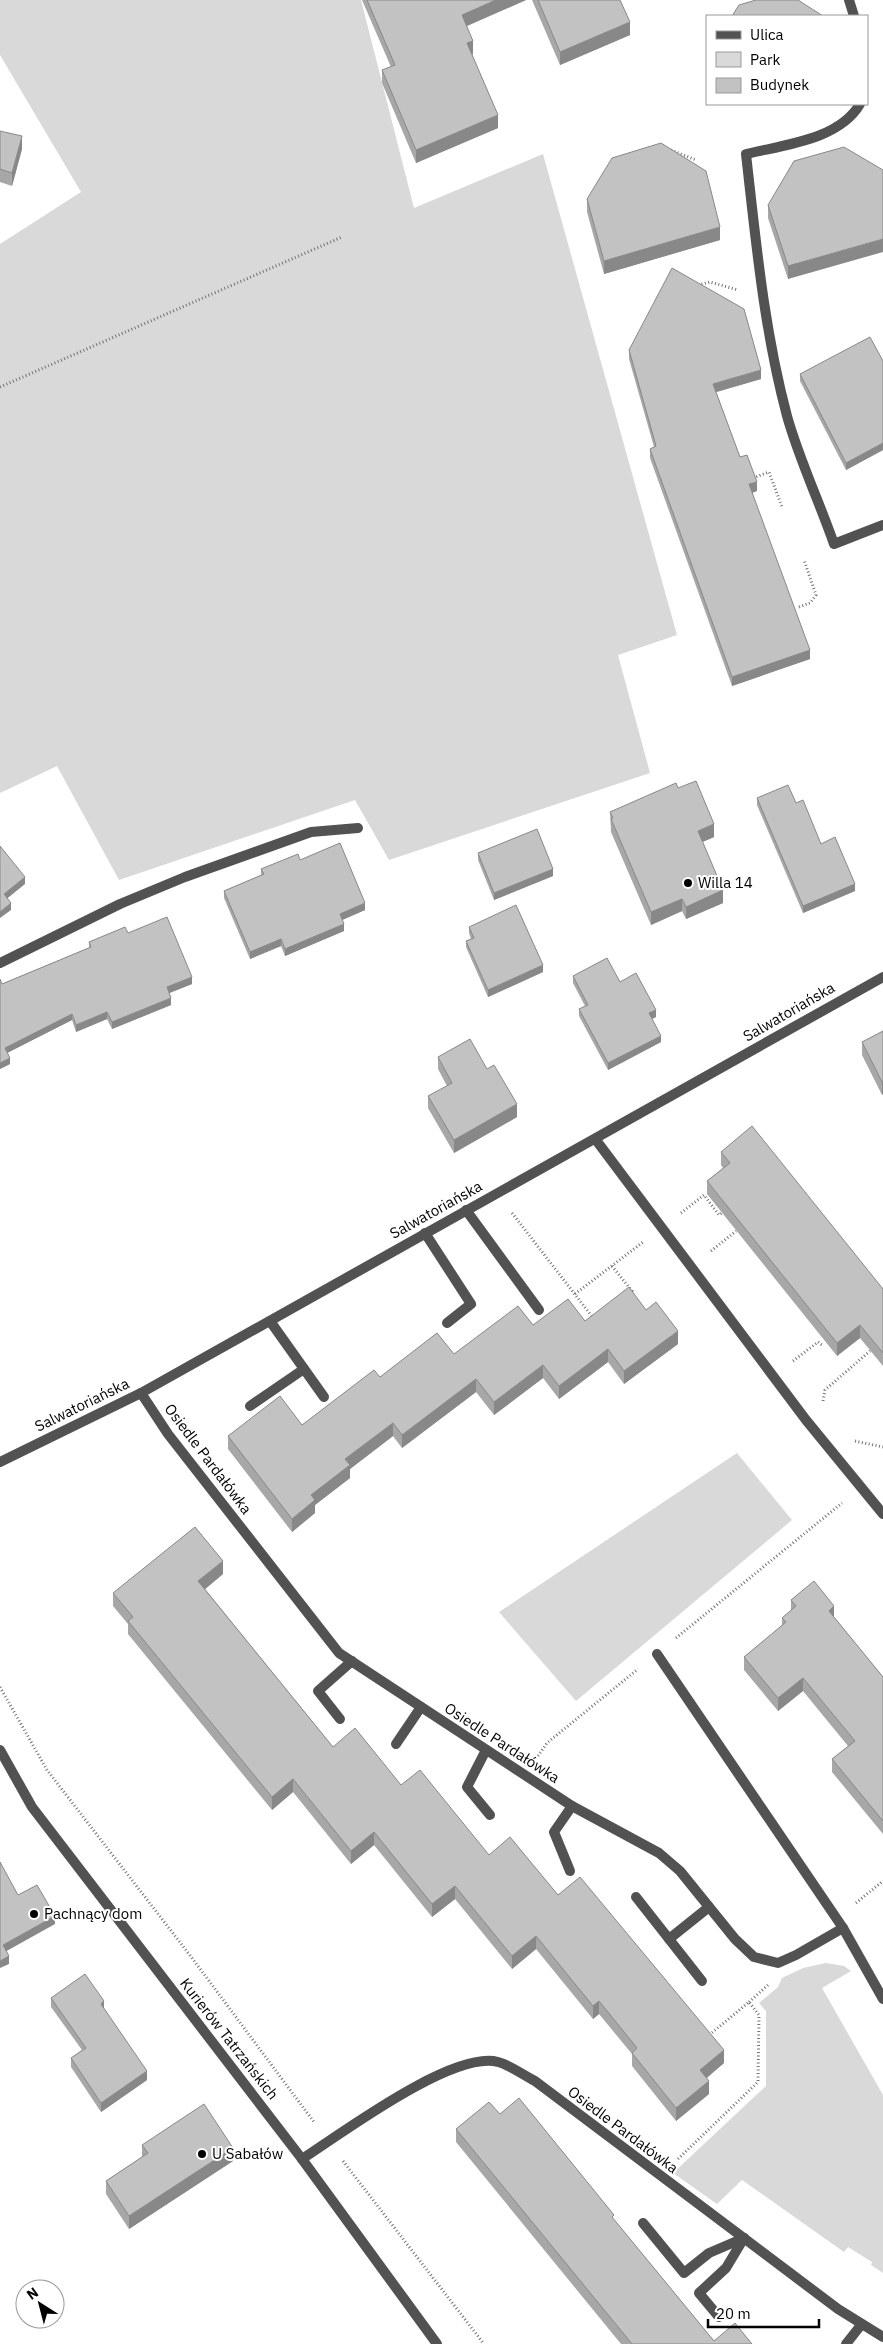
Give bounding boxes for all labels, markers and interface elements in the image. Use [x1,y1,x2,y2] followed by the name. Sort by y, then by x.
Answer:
[706,15,868,105] legend
[750,25,784,44] text: Ulica
[750,50,780,69] text: Park
[750,75,809,94] text: Budynek
[698,873,753,892] place label: Willa 14
[682,877,694,889] marker: Willa 14
[740,978,838,1045] street label: Salwatoriańska
[386,1176,485,1243] street label: Salwatoriańska
[31,1374,132,1436] street label: Salwatoriańska
[161,1400,256,1518] street label: Osiedle Pardałówka
[441,1698,563,1787] street label: Osiedle Pardałówka
[44,1904,142,1923] place label: Pachnący dom
[28,1908,40,1920] marker: Pachnący dom
[176,1974,283,2103] street label: Kurierów Tatrzańskich
[564,2082,682,2177] street label: Osiedle Pardałówka
[212,2144,284,2163] place label: U Sabałów
[196,2148,208,2160] marker: U Sabałów
[15,2279,65,2329] north arrow
[23,2283,42,2304] text: N
[708,2296,819,2328] scale bar
[716,2304,751,2323] text: 20 m

